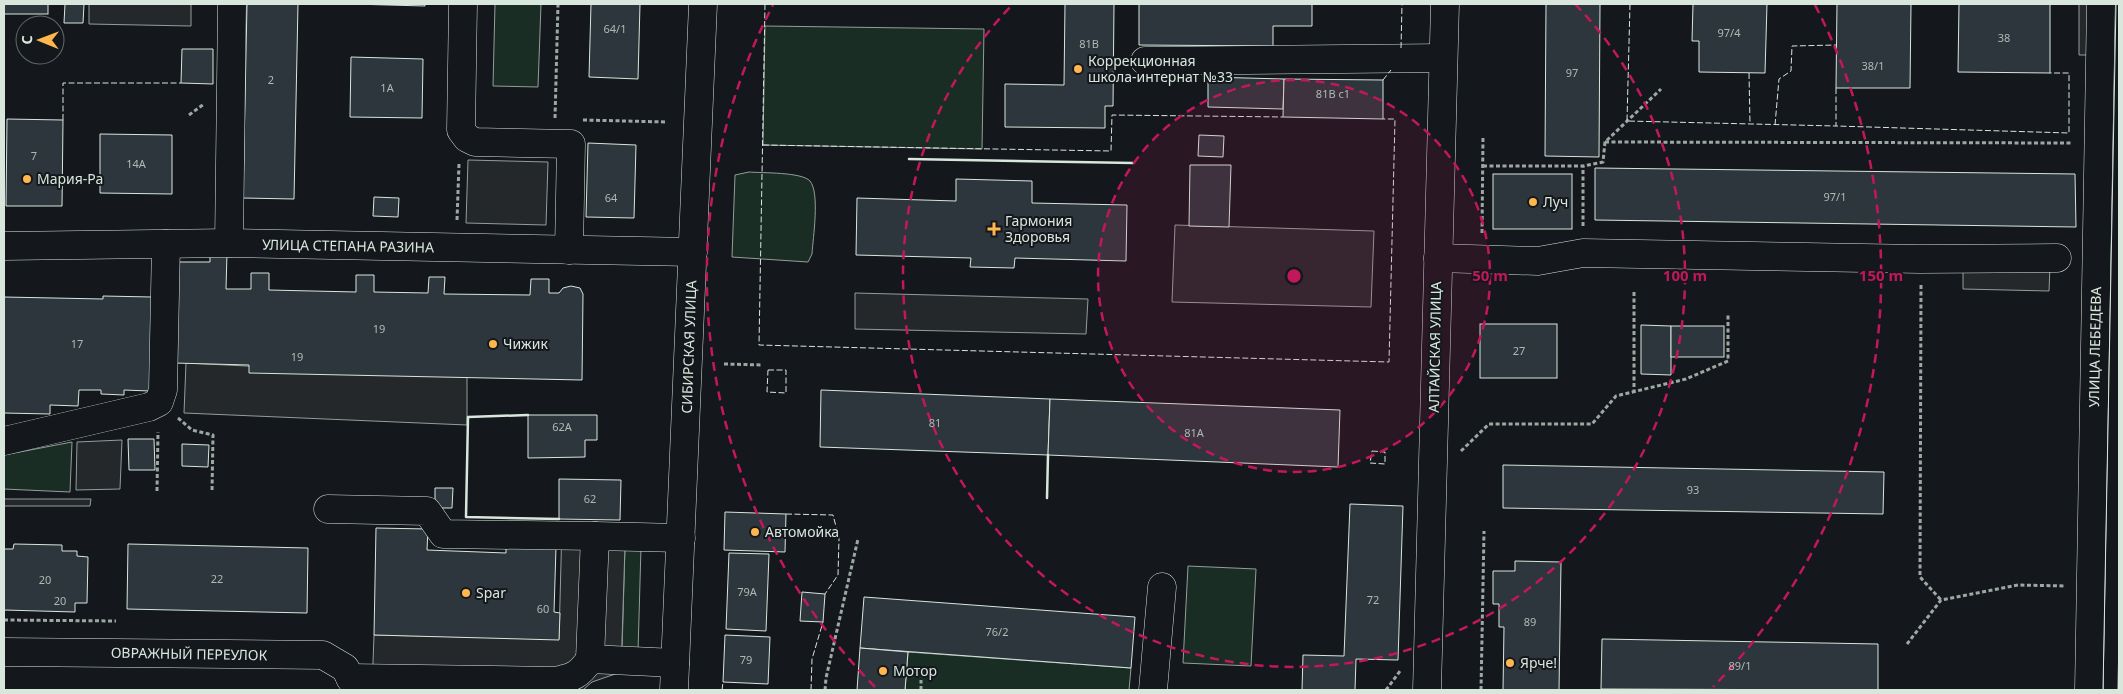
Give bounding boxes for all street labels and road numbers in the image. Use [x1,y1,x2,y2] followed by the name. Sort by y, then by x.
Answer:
[262,235,434,257] street label: УЛИЦА СТЕПАНА РАЗИНА
[677,280,700,414] street label: СИБИРСКАЯ УЛИЦА
[1424,281,1445,413] street label: АЛТАЙСКАЯ УЛИЦА
[2084,286,2105,407] street label: УЛИЦА ЛЕБЕДЕВА
[111,643,268,664] street label: ОВРАЖНЫЙ ПЕРЕУЛОК

